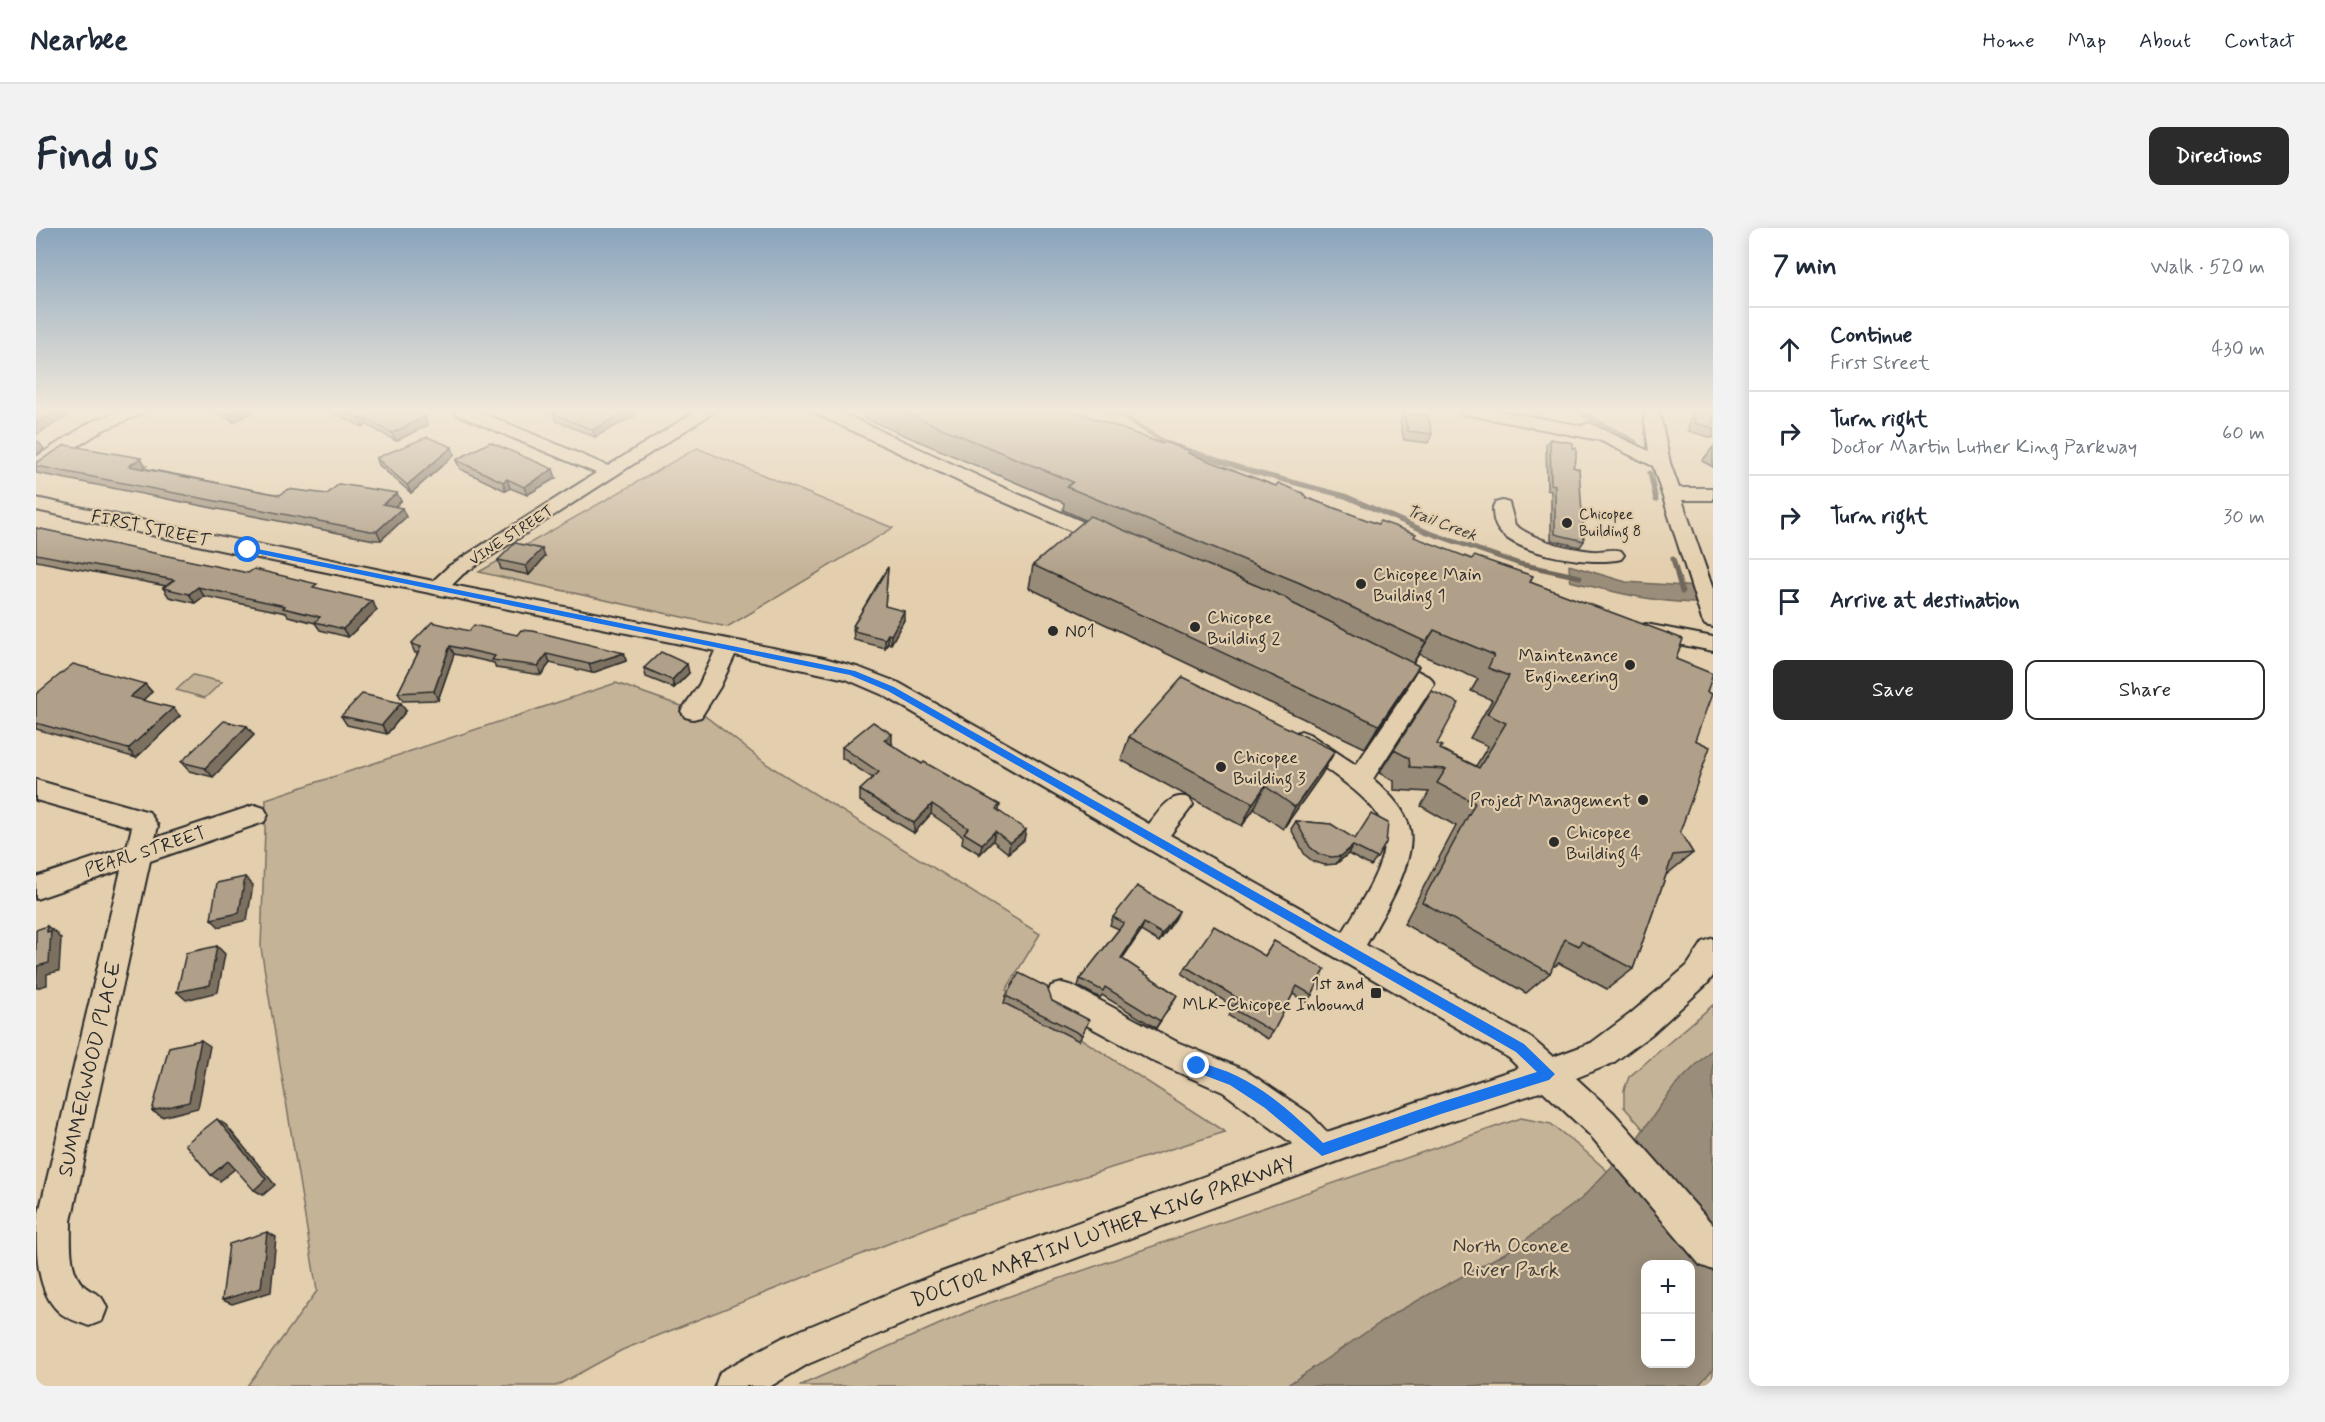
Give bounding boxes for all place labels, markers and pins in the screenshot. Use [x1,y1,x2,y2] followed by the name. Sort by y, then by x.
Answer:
[1579,505,1641,543] place label: Chicopee Building 8
[1560,516,1574,530] marker: Chicopee Building 8
[1373,563,1482,610] place label: Chicopee Main Building 1
[1354,577,1368,591] marker: Chicopee Main Building 1
[1207,606,1281,653] place label: Chicopee Building 2
[1065,620,1095,644] place label: N01
[1188,620,1202,634] marker: Chicopee Building 2
[1046,624,1060,638] marker: N01
[1519,644,1618,691] place label: Maintenance Engineering
[1623,658,1637,672] marker: Maintenance Engineering
[1233,746,1306,793] place label: Chicopee Building 3
[1214,760,1228,774] marker: Chicopee Building 3
[1470,789,1631,814] place label: Project Management
[1636,793,1650,807] marker: Project Management
[1566,821,1641,868] place label: Chicopee Building 4
[1547,835,1561,849] marker: Chicopee Building 4
[1183,972,1364,1017] place label: 1st and MLK-Chicopee Inbound
[1369,986,1383,1000] marker: 1st and MLK-Chicopee Inbound

